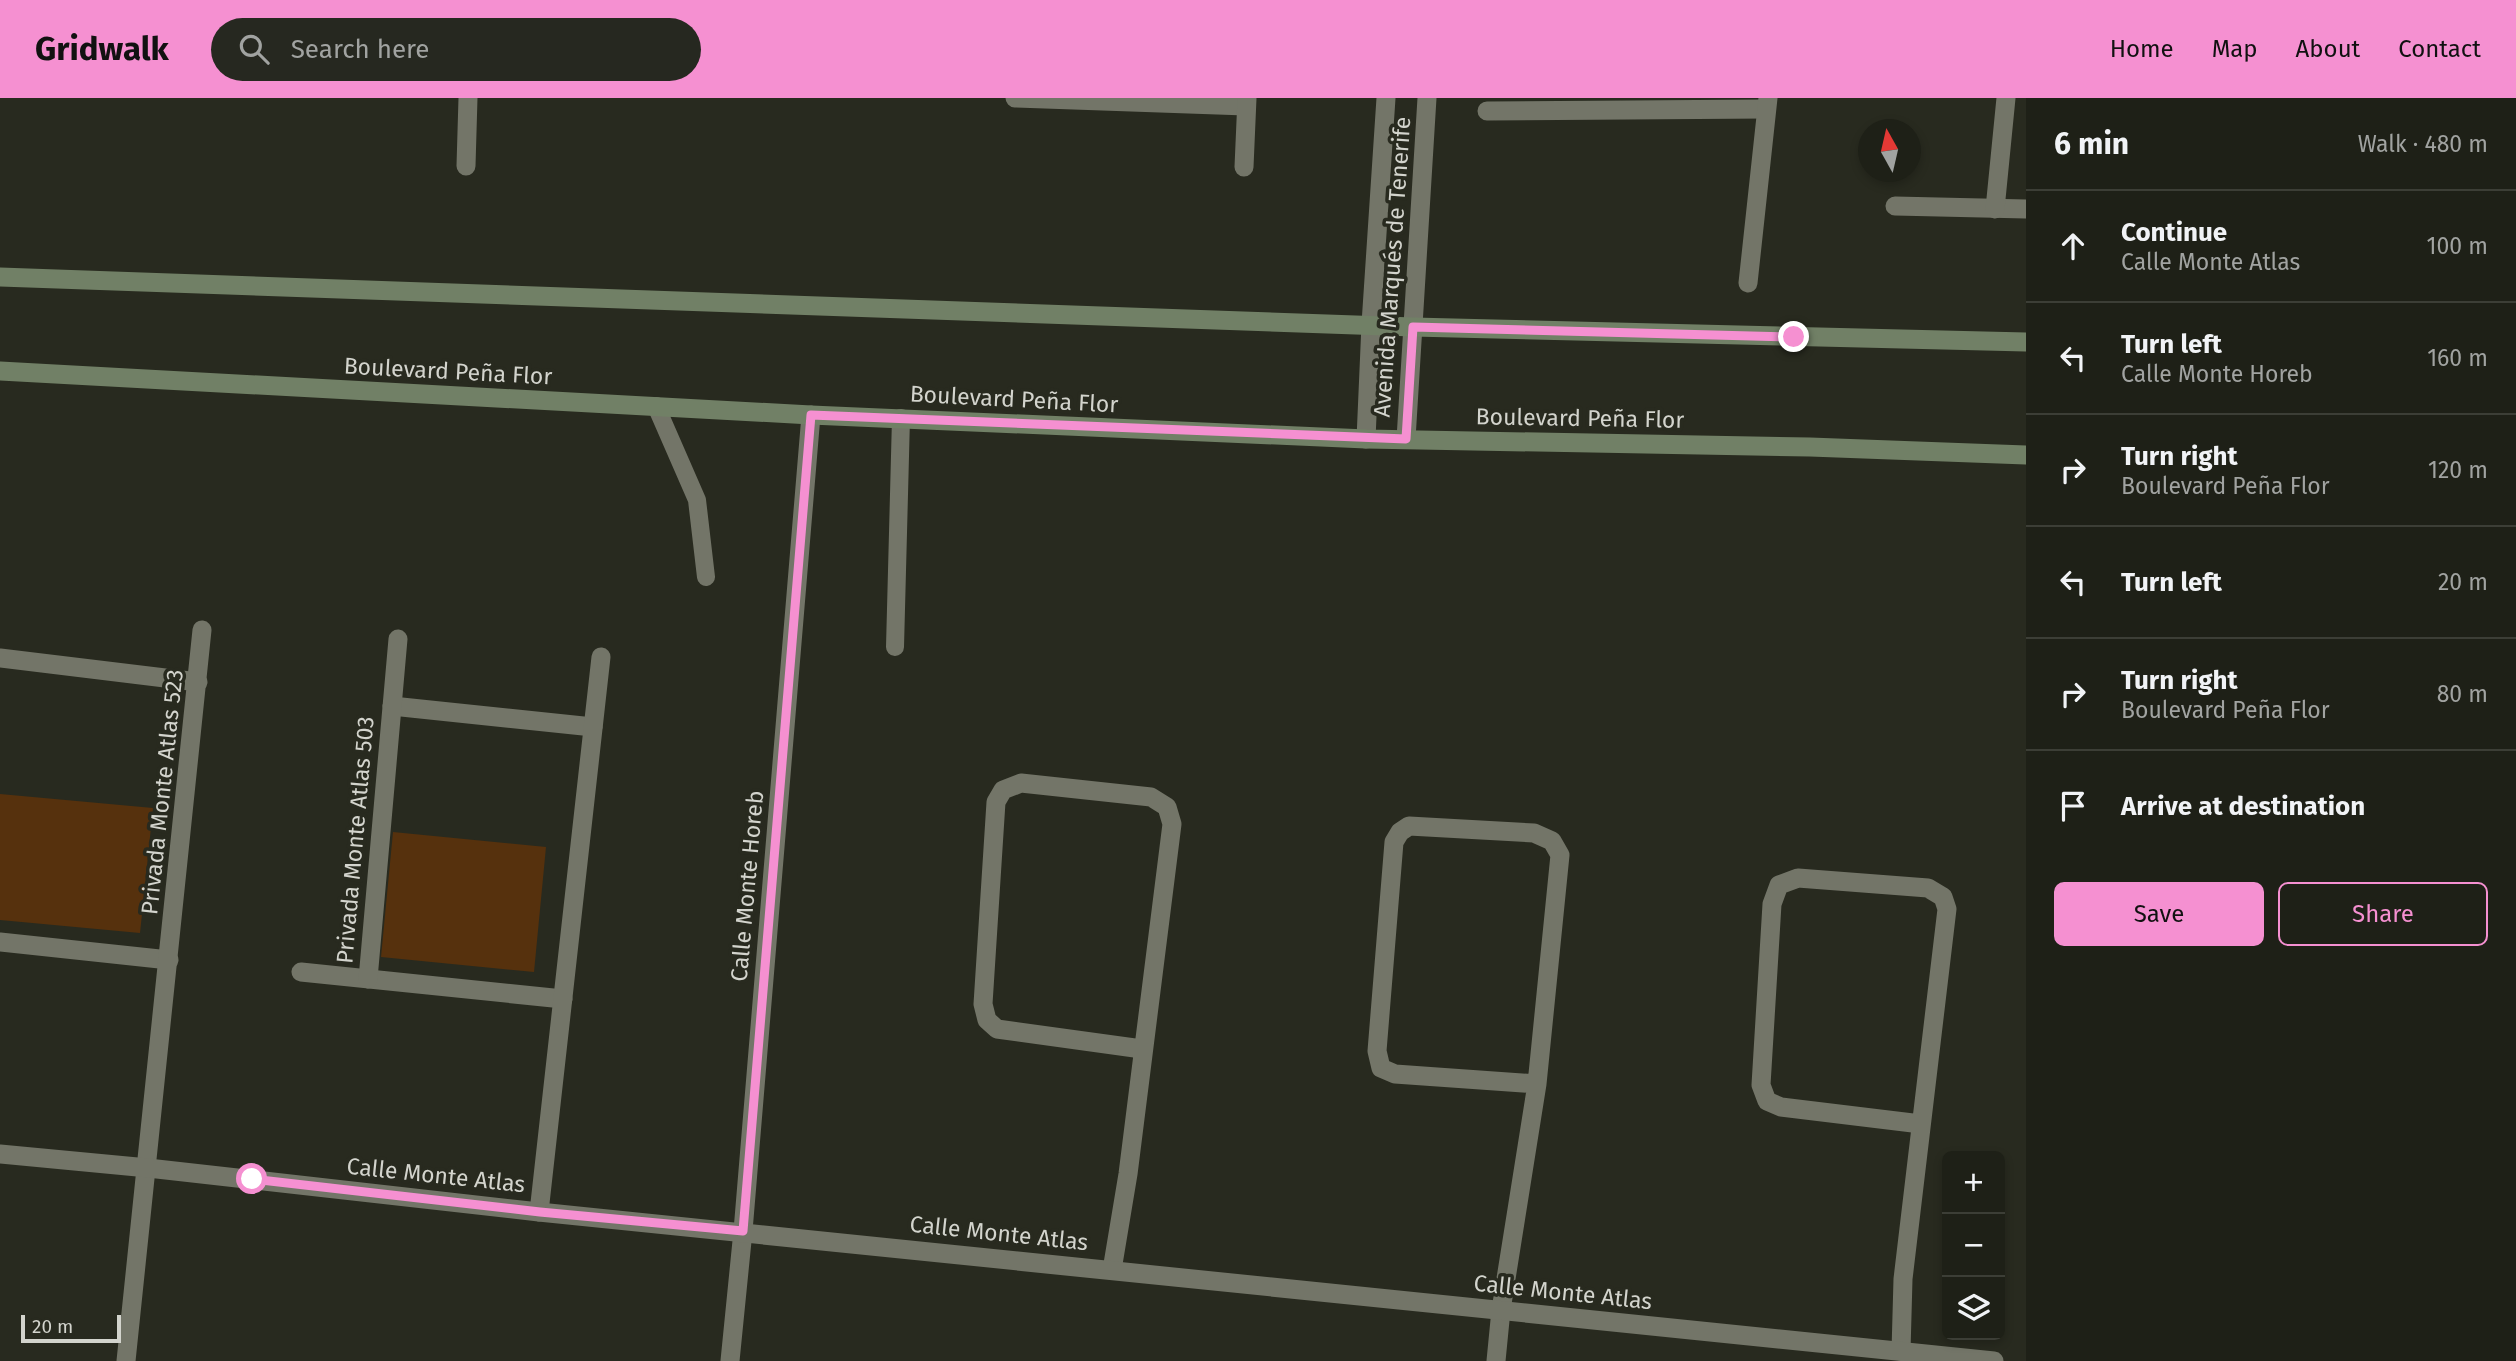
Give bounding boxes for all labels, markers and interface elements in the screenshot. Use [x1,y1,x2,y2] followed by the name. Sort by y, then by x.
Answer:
[211,18,701,81] search box
[35,29,169,69] text: Gridwalk
[235,30,273,68] icon: search
[291,34,430,65] text: Search here
[2110,35,2174,63] text: Home
[2212,35,2258,63] text: Map
[2296,35,2360,63] text: About
[2398,35,2481,63] text: Contact
[1368,116,1416,418] street label: Avenida Marqués de Tenerife
[1858,119,1921,182] north arrow
[2054,126,2129,162] text: 6 min
[2358,130,2488,158] text: Walk · 480 m
[2121,217,2227,248] text: Continue
[2054,227,2092,265] icon: ahead
[2427,232,2488,260] text: 100 m
[2121,248,2300,276] text: Calle Monte Atlas
[1778,321,1809,352] route end
[2121,329,2222,360] text: Turn left
[2054,339,2092,377] icon: left
[2427,344,2488,372] text: 160 m
[343,352,553,390] street label: Boulevard Peña Flor
[2121,360,2313,388] text: Calle Monte Horeb
[909,380,1119,418] street label: Boulevard Peña Flor
[1475,402,1685,434] street label: Boulevard Peña Flor
[2121,441,2238,472] text: Turn right
[2054,451,2092,489] icon: right
[2428,456,2488,484] text: 120 m
[2121,472,2330,500] text: Boulevard Peña Flor
[2054,563,2092,601] icon: left
[2121,567,2222,598] text: Turn left
[2438,568,2488,596] text: 20 m
[2121,665,2238,696] text: Turn right
[135,668,189,916] street label: Privada Monte Atlas 523
[2054,675,2092,713] icon: right
[2437,680,2488,708] text: 80 m
[2121,696,2330,724] text: Boulevard Peña Flor
[330,715,380,965] street label: Privada Monte Atlas 503
[2054,787,2092,825] icon: arrive
[725,789,769,983] street label: Calle Monte Horeb
[2121,791,2365,822] text: Arrive at destination
[2054,882,2264,946] button: Save
[2278,882,2488,946] button: Share
[1942,1151,2005,1340] map controls
[1942,1151,2005,1214] button: +
[345,1152,527,1198] street label: Calle Monte Atlas
[236,1163,267,1194] route start
[908,1210,1090,1256] street label: Calle Monte Atlas
[1942,1214,2005,1277] button: −
[1472,1269,1654,1315] street label: Calle Monte Atlas
[1942,1277,2005,1340] button: layers
[21,1312,121,1344] scale bar
[32,1315,73,1338] text: 20 m

